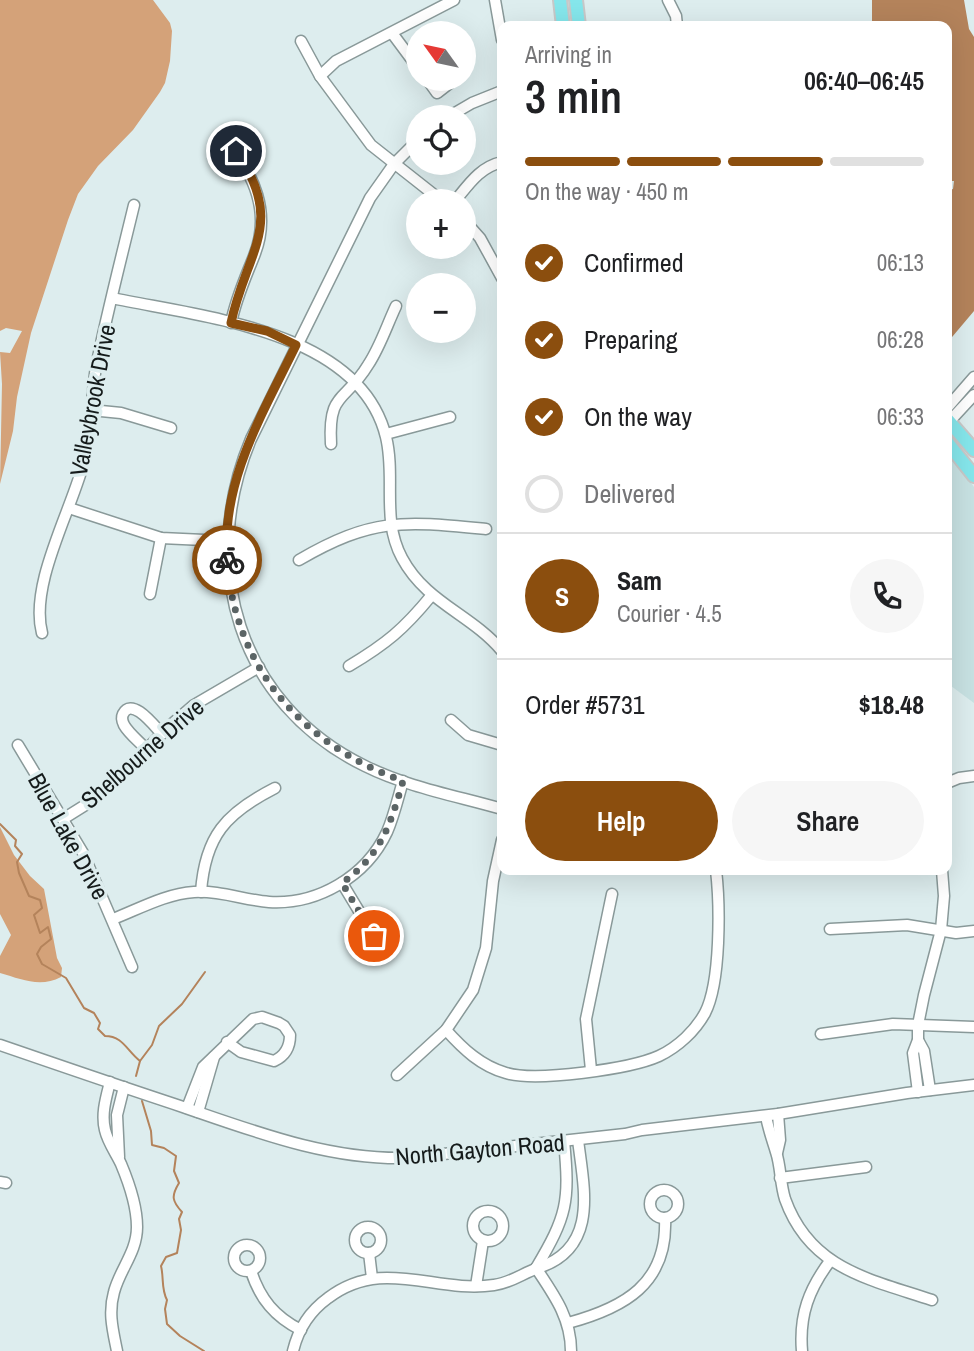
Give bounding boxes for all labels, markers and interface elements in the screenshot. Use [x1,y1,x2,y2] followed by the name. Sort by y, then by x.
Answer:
[406,21,476,91] north arrow
[406,21,476,343] map controls
[525,39,612,70] text: Arriving in
[804,63,924,98] text: 06:40–06:45
[525,65,622,127] text: 3 min
[406,105,476,175] button: locate
[206,121,266,181] pin
[217,132,255,170] icon: home
[525,176,689,207] text: On the way · 450 m
[406,189,476,259] button: +
[525,244,563,282] icon: check
[584,245,684,280] text: Confirmed
[877,247,924,278] text: 06:13
[406,273,476,343] button: −
[62,321,122,479] street label: Valleybrook Drive
[525,321,563,359] icon: check
[584,322,678,357] text: Preparing
[877,324,924,355] text: 06:28
[525,398,563,436] icon: check
[584,399,692,434] text: On the way
[877,401,924,432] text: 06:33
[584,476,675,511] text: Delivered
[192,525,262,595] courier
[208,541,246,579] icon: bike
[850,559,924,633] button: phone
[617,563,662,598] text: Sam
[555,579,569,614] text: S
[617,598,722,629] text: Courier · 4.5
[525,687,645,722] text: Order #5731
[859,687,924,722] text: $18.48
[74,691,210,815] street label: Shelbourne Drive
[21,767,117,905] street label: Blue Lake Drive
[525,781,718,861] button: Help
[732,781,924,861] button: Share
[344,906,404,966] pin
[355,917,393,955] icon: bag
[394,1126,566,1172] street label: North Gayton Road

